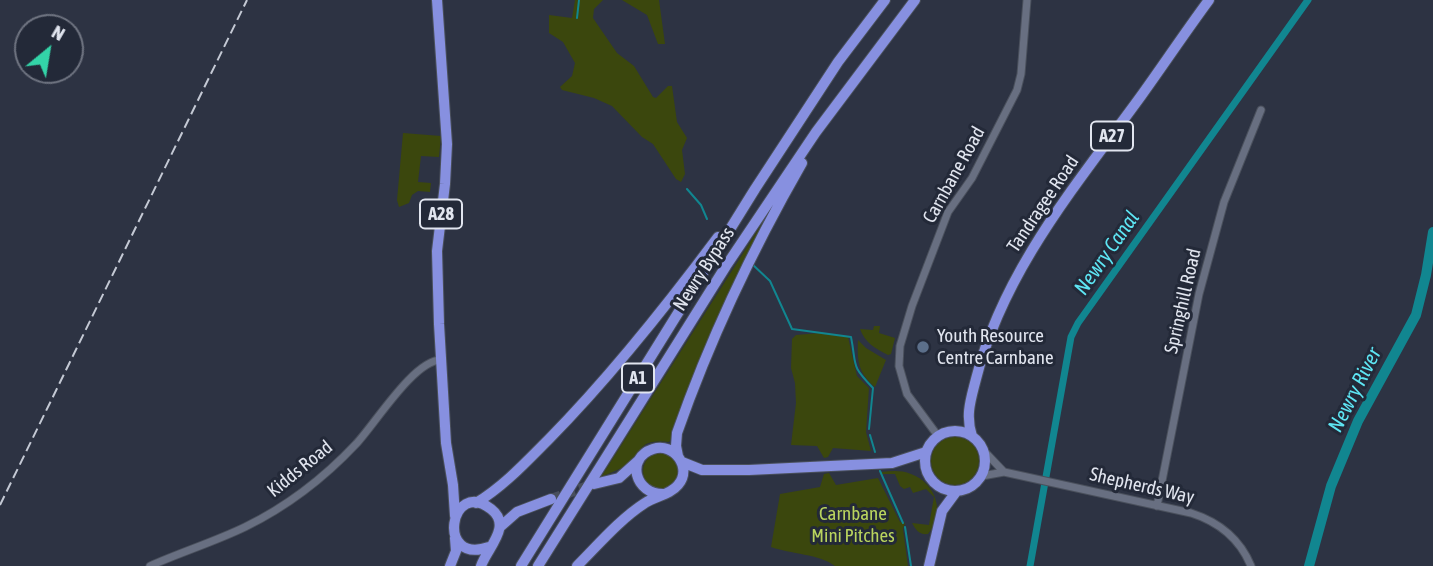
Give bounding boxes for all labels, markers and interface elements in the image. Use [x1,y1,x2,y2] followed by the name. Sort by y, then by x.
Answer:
[14,14,84,84] north arrow
[48,20,69,45] text: N
[1091,121,1133,150] road number: A27
[918,123,990,227] street label: Carnbane Road
[1002,151,1084,257] street label: Tandragee Road
[420,200,462,229] road number: A28
[1069,206,1145,300] water label: Newry Canal
[669,223,739,315] street label: Newry Bypass
[1160,246,1206,356] street label: Springhill Road
[937,325,1054,369] place label: Youth Resource Centre Carnbane
[915,339,931,355] marker: Youth Resource Centre Carnbane
[1323,344,1387,436] water label: Newry River
[622,364,654,392] road number: A1
[263,436,337,502] street label: Kidds Road
[1088,463,1196,509] street label: Shepherds Way
[811,503,895,547] park label: Carnbane Mini Pitches

